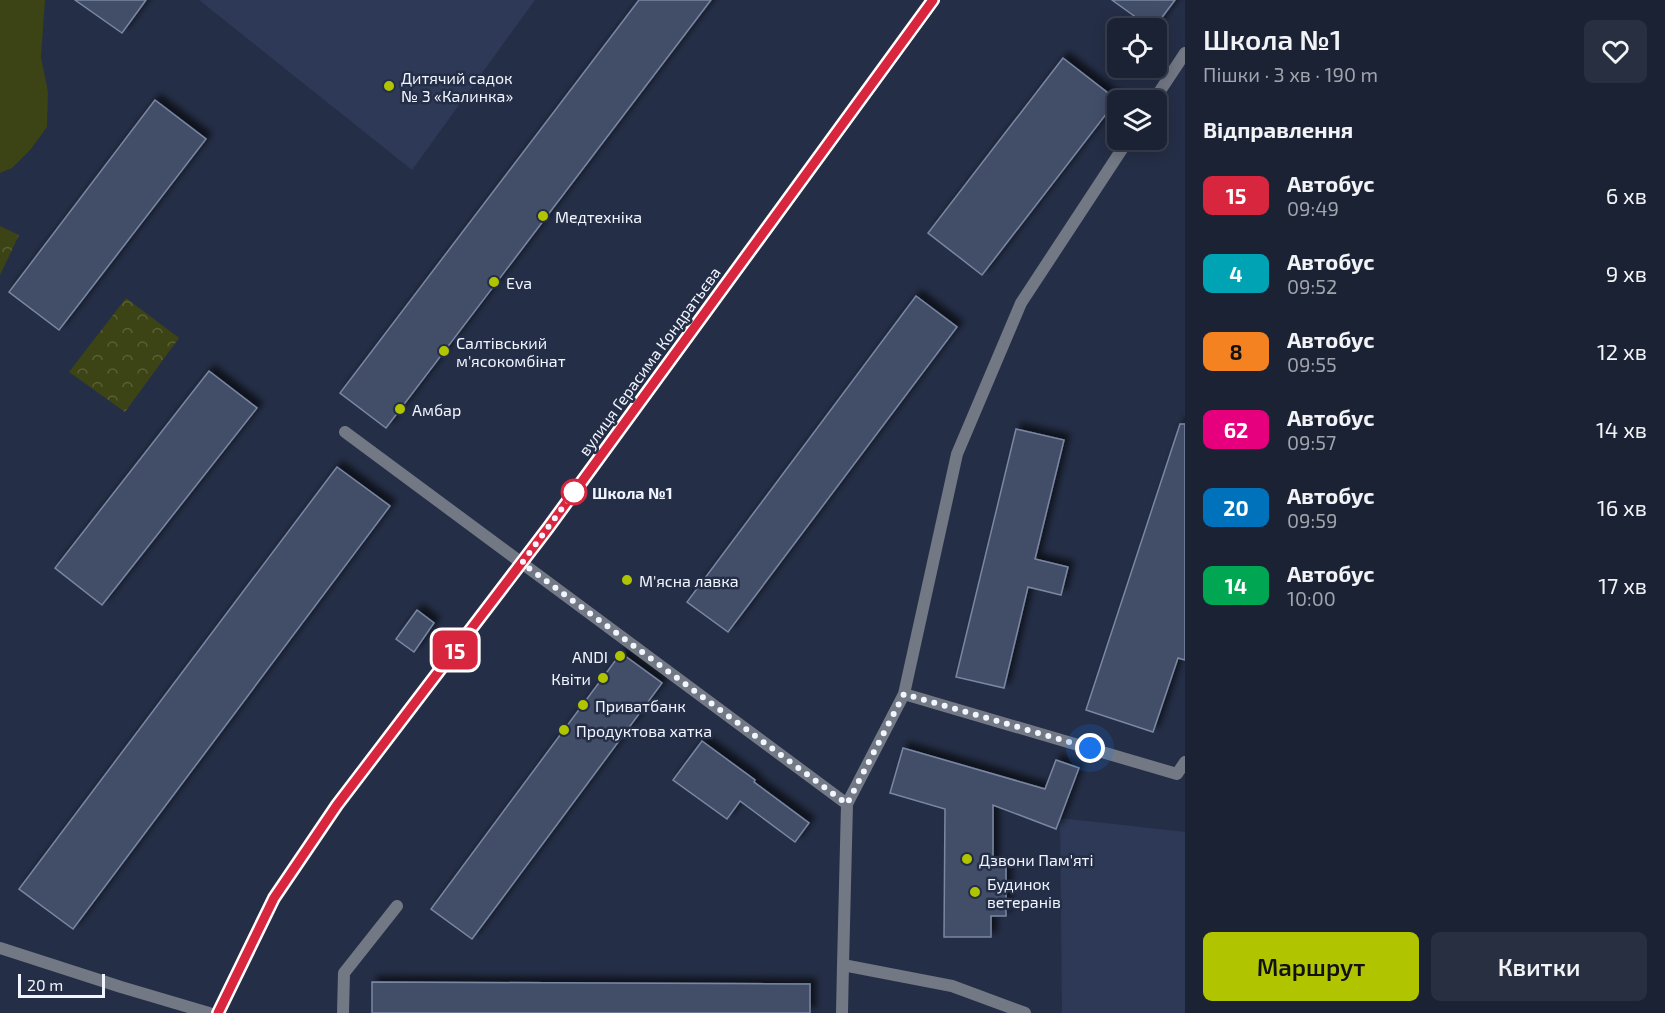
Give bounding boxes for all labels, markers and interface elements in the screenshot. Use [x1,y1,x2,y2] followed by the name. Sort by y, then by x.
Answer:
[1107,18,1167,150] map controls
[1107,18,1167,78] button: locate
[1584,20,1647,83] button: heart
[1203,22,1342,56] text: Школа №1
[1203,62,1378,86] text: Пішки · 3 хв · 190 m
[401,68,513,105] place label: Дитячий садок № 3 «Калинка»
[382,79,396,93] marker: Дитячий садок № 3 «Калинка»
[1107,90,1167,150] button: layers
[1203,116,1353,142] text: Відправлення
[1287,170,1375,196] text: Автобус
[1606,182,1647,208] text: 6 хв
[1226,183,1246,208] text: 15
[1287,196,1339,220] text: 09:49
[555,207,642,226] place label: Медтехніка
[536,209,550,223] marker: Медтехніка
[1287,248,1375,274] text: Автобус
[1606,260,1647,286] text: 9 хв
[1229,261,1243,286] text: 4
[574,263,725,460] street label: вулиця Герасима Кондратьєва
[506,273,532,292] place label: Eva
[1287,274,1337,298] text: 09:52
[487,275,501,289] marker: Eva
[1287,326,1375,352] text: Автобус
[456,333,566,370] place label: Салтівський м'ясокомбінат
[1597,338,1647,364] text: 12 хв
[1229,339,1243,364] text: 8
[437,344,451,358] marker: Салтівський м'ясокомбінат
[1287,352,1337,376] text: 09:55
[412,400,461,419] place label: Амбар
[393,402,407,416] marker: Амбар
[1287,404,1375,430] text: Автобус
[1596,416,1647,442] text: 14 хв
[1224,417,1248,442] text: 62
[1287,430,1336,454] text: 09:57
[561,479,587,505] marker: Школа №1
[1287,482,1375,508] text: Автобус
[592,483,673,502] place label: Школа №1
[1597,494,1647,520] text: 16 хв
[1223,495,1249,520] text: 20
[1287,508,1337,532] text: 09:59
[1287,560,1375,586] text: Автобус
[639,571,739,590] place label: М'ясна лавка
[1598,572,1647,598] text: 17 хв
[620,573,634,587] marker: М'ясна лавка
[1225,573,1247,598] text: 14
[1287,586,1336,610] text: 10:00
[428,630,482,670] line badge: 15
[445,638,465,663] text: 15
[572,647,608,666] place label: ANDI
[613,649,627,663] marker: ANDI
[551,669,591,688] place label: Квіти
[596,671,610,685] marker: Квіти
[595,696,686,715] place label: Приватбанк
[576,698,590,712] marker: Приватбанк
[576,721,712,741] place label: Продуктова хатка
[557,723,571,737] marker: Продуктова хатка
[1075,733,1105,763] your location
[979,850,1093,869] place label: Дзвони Пам'яті
[960,852,974,866] marker: Дзвони Пам'яті
[987,874,1061,911] place label: Будинок ветеранів
[968,885,982,899] marker: Будинок ветеранів
[1203,932,1419,1001] button: Маршрут
[1431,932,1647,1001] button: Квитки
[18,971,105,998] scale bar
[27,975,63,994] text: 20 m

